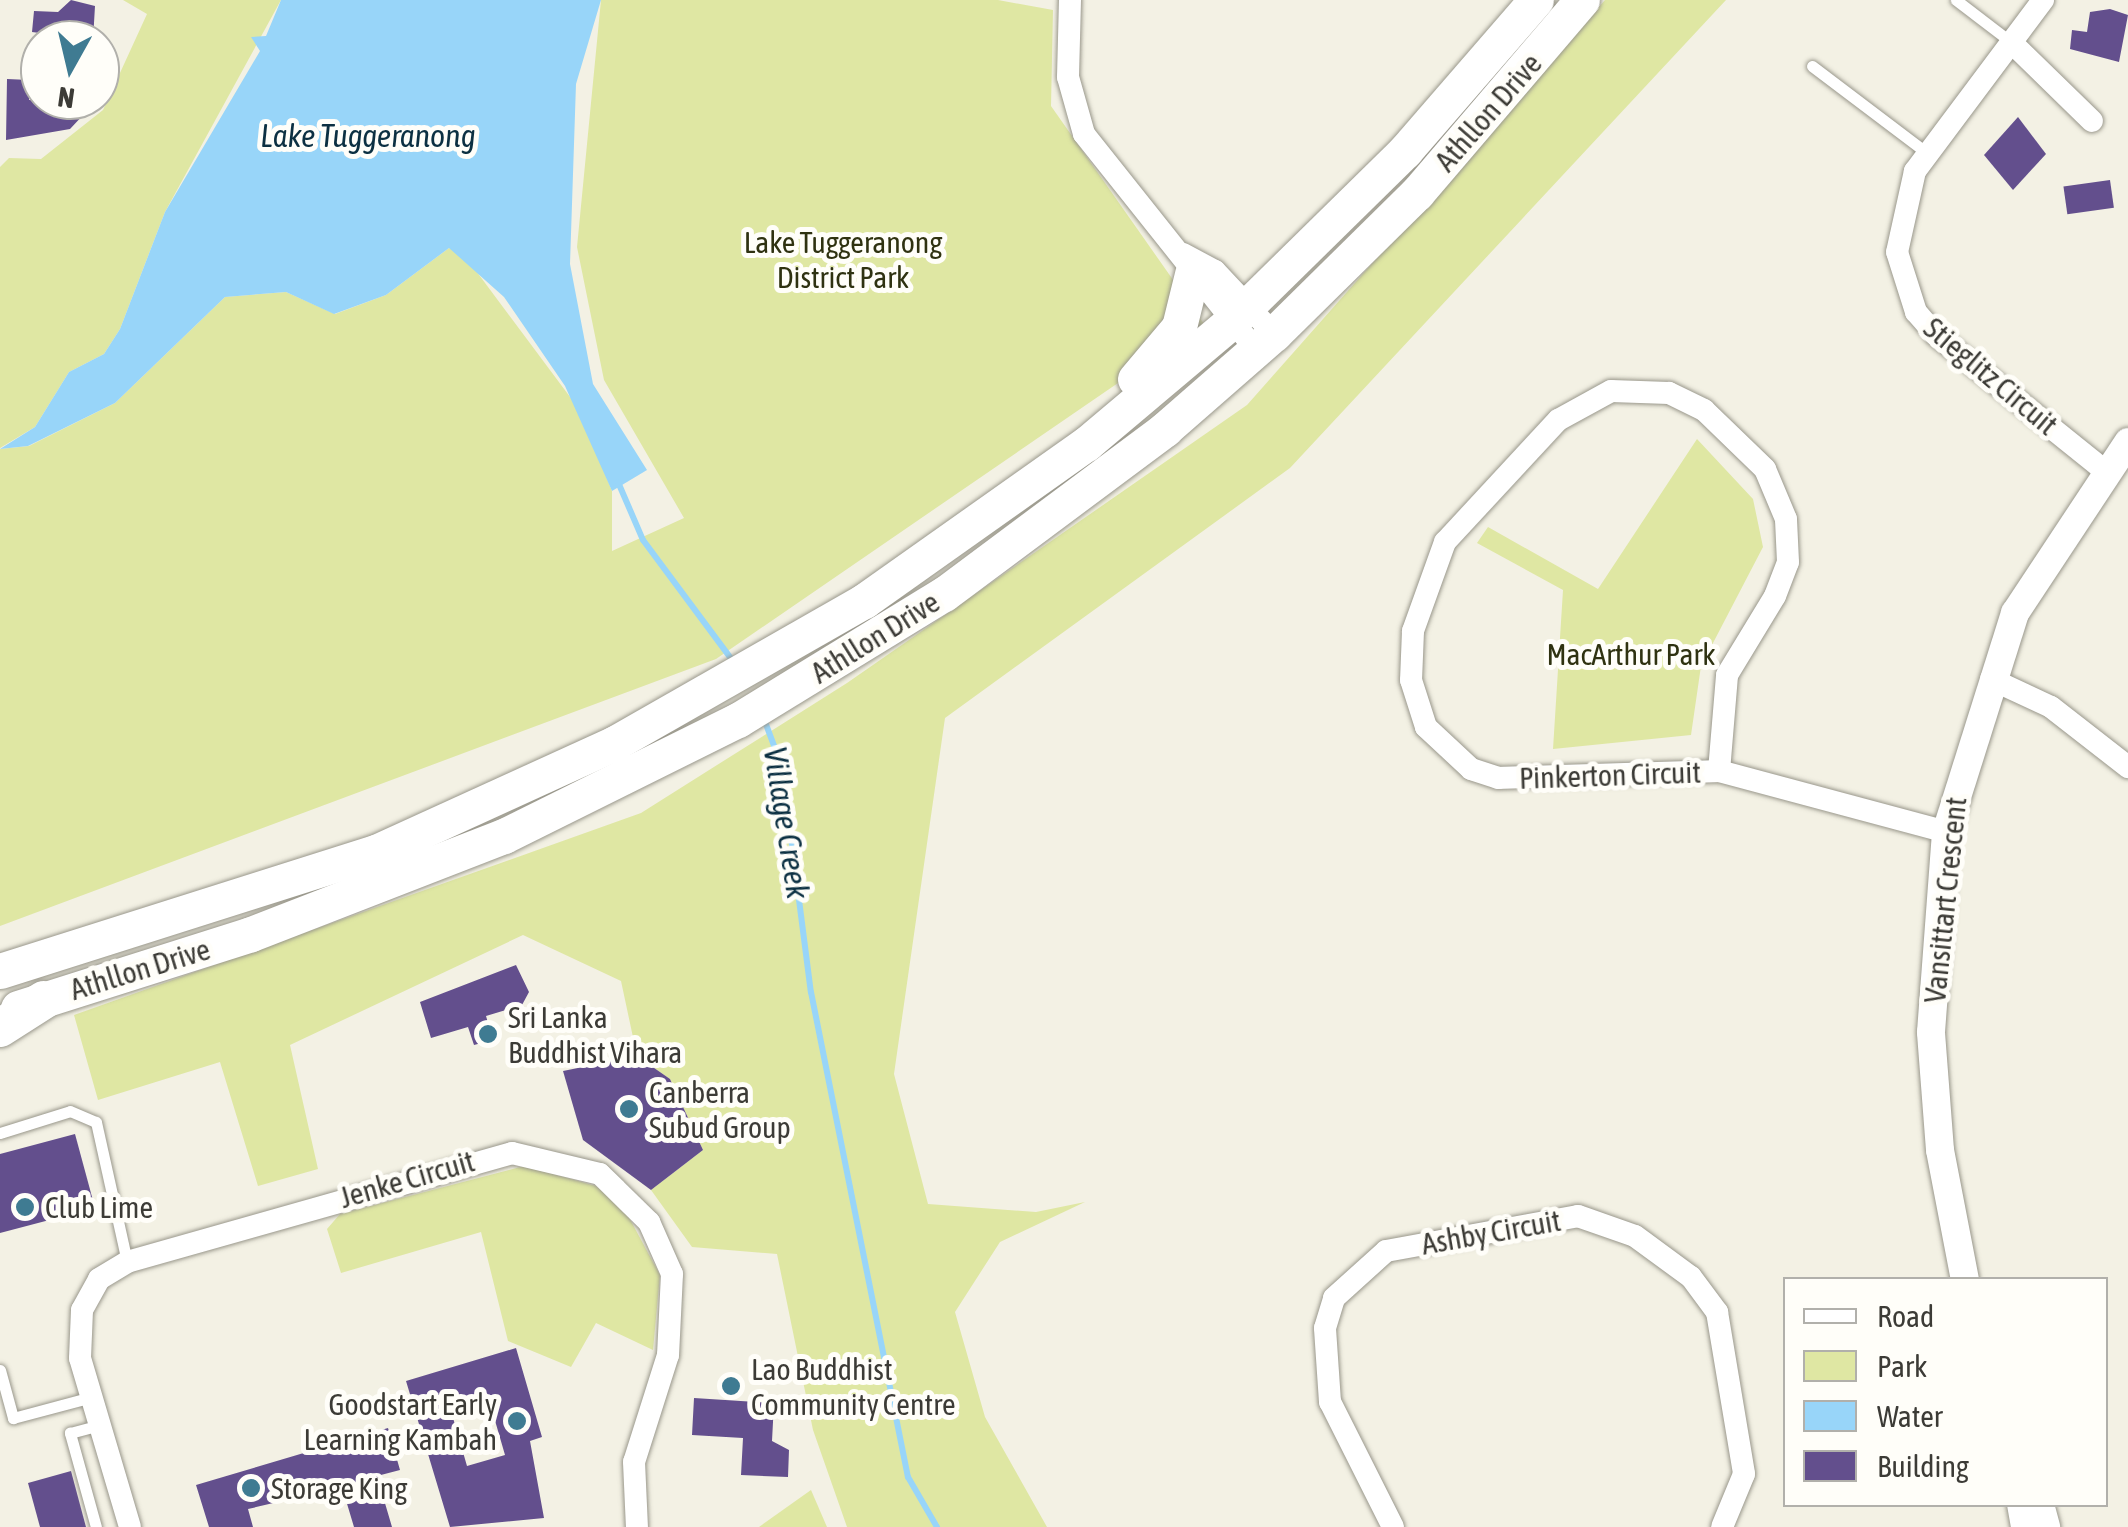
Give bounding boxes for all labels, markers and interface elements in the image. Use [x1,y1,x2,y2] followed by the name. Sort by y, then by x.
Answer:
[20,20,120,120] north arrow
[1427,46,1549,178] street label: Athllon Drive
[56,81,77,115] text: N
[260,117,476,155] water label: Lake Tuggeranong
[744,224,942,294] park label: Lake Tuggeranong District Park
[1917,310,2065,442] street label: Stieglitz Circuit
[804,583,946,691] street label: Athllon Drive
[1546,636,1716,672] park label: MacArthur Park
[755,744,817,902] water label: Village Creek
[1519,754,1701,796] street label: Pinkerton Circuit
[1916,795,1974,1005] street label: Vansittart Crescent
[66,931,214,1007] street label: Athllon Drive
[508,999,682,1070] place label: Sri Lanka Buddhist Vihara
[477,1023,499,1045] marker: Sri Lanka Buddhist Vihara
[649,1074,791,1144] place label: Canberra Subud Group
[618,1098,640,1120] marker: Canberra Subud Group
[335,1143,479,1215] street label: Jenke Circuit
[45,1189,153,1225] place label: Club Lime
[14,1196,36,1218] marker: Club Lime
[1419,1202,1563,1262] street label: Ashby Circuit
[1783,1277,2108,1507] legend
[1877,1299,1934,1333] text: Road
[1877,1349,1927,1383] text: Park
[751,1351,956,1422] place label: Lao Buddhist Community Centre
[720,1375,742,1397] marker: Lao Buddhist Community Centre
[304,1386,497,1456] place label: Goodstart Early Learning Kambah
[1877,1399,1943,1433] text: Water
[506,1410,528,1432] marker: Goodstart Early Learning Kambah
[1877,1449,1969,1483] text: Building
[271,1470,407,1506] place label: Storage King
[240,1477,262,1499] marker: Storage King

